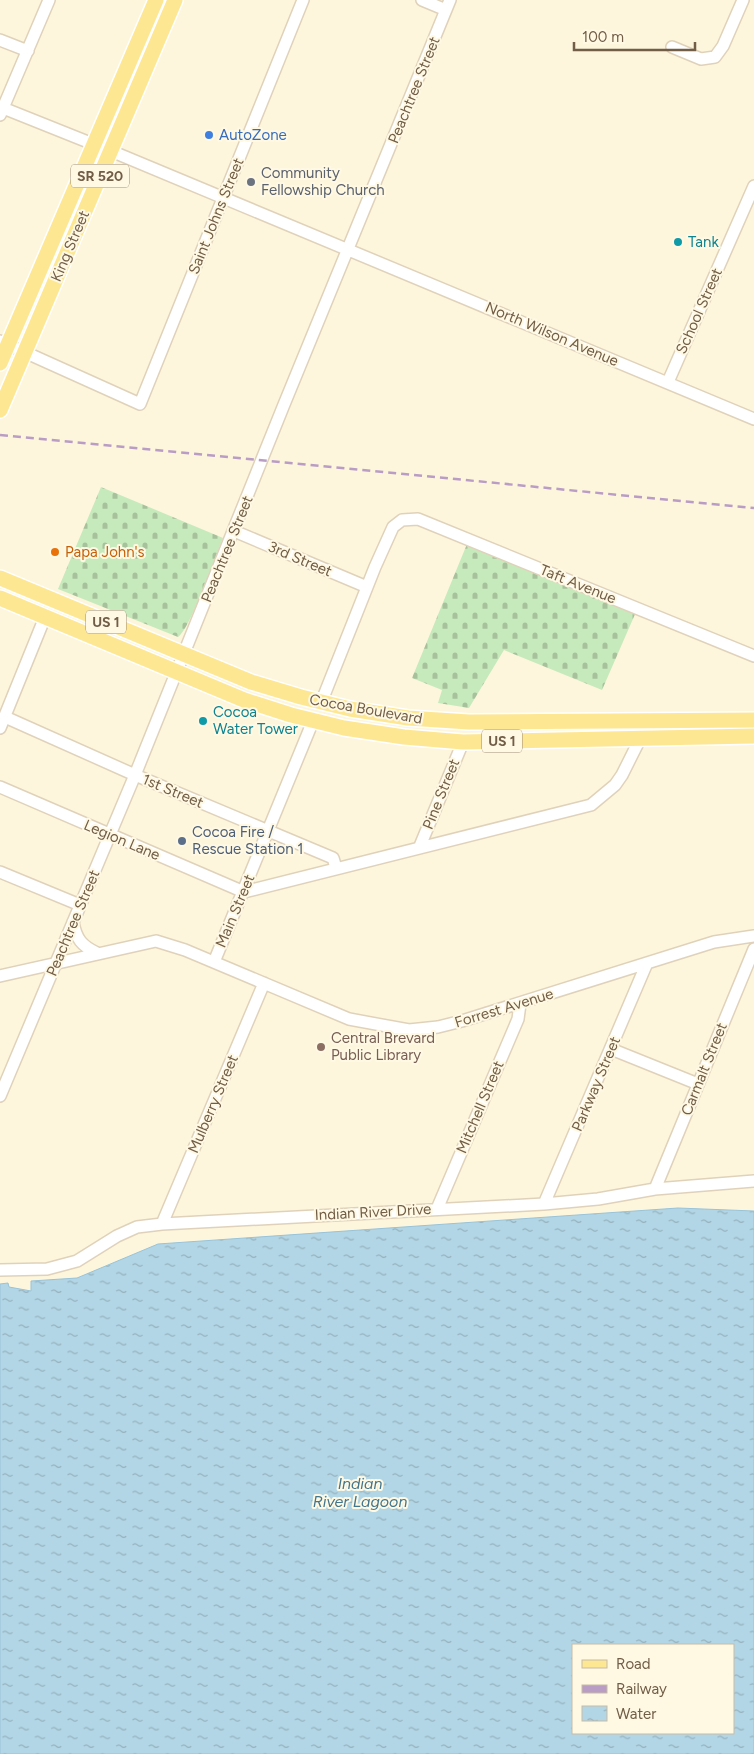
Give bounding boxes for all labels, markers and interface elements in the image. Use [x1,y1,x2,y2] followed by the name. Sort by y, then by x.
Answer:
[574,20,695,52] scale bar
[582,28,624,46] text: 100 m
[384,34,444,146] street label: Peachtree Street
[219,126,287,144] place label: AutoZone
[203,129,215,141] marker: AutoZone
[184,155,248,277] street label: Saint Johns Street
[261,164,385,199] place label: Community Fellowship Church
[71,165,129,188] road number: SR 520
[245,176,257,188] marker: Community Fellowship Church
[47,207,93,284] street label: King Street
[688,233,719,251] place label: Tank
[672,236,684,248] marker: Tank
[672,265,726,357] street label: School Street
[483,298,621,370] street label: North Wilson Avenue
[197,493,257,605] street label: Peachtree Street
[265,537,335,581] street label: 3rd Street
[65,543,145,561] place label: Papa John's
[49,546,61,558] marker: Papa John's
[537,561,619,607] street label: Taft Avenue
[86,610,126,634] road number: US 1
[308,690,424,728] street label: Cocoa Boulevard
[213,703,298,738] place label: Cocoa Water Tower
[197,715,209,727] marker: Cocoa Water Tower
[482,729,522,752] road number: US 1
[419,756,463,832] street label: Pine Street
[140,770,207,812] street label: 1st Street
[81,816,163,864] street label: Legion Lane
[192,823,304,858] place label: Cocoa Fire / Rescue Station 1
[176,835,188,847] marker: Cocoa Fire / Rescue Station 1
[43,867,104,979] street label: Peachtree Street
[211,871,259,950] street label: Main Street
[453,984,555,1032] street label: Forrest Avenue
[677,1020,731,1118] street label: Carmalt Street
[331,1029,435,1064] place label: Central Brevard Public Library
[568,1034,624,1134] street label: Parkway Street
[315,1041,327,1053] marker: Central Brevard Public Library
[184,1052,242,1156] street label: Mulberry Street
[452,1058,508,1156] street label: Mitchell Street
[314,1200,432,1224] street label: Indian River Drive
[313,1474,407,1511] water label: Indian River Lagoon
[572,1644,734,1734] legend
[616,1655,651,1673] text: Road
[616,1680,667,1698] text: Railway
[616,1705,656,1723] text: Water

